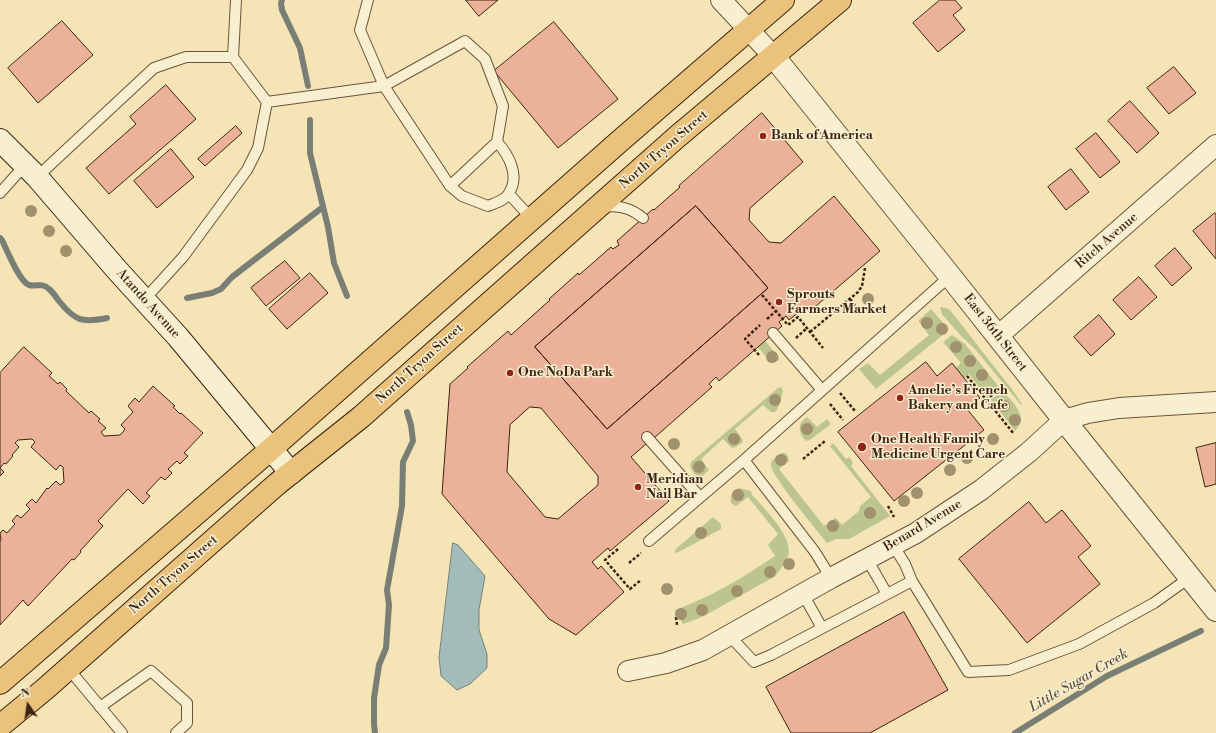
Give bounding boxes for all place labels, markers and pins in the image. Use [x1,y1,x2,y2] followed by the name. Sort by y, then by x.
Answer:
[771,128,873,144] place label: Bank of America
[758,131,768,141] marker: Bank of America
[787,287,887,318] place label: Sprouts Farmers Market
[774,297,784,307] marker: Sprouts Farmers Market
[518,365,613,381] place label: One NoDa Park
[505,368,515,378] marker: One NoDa Park
[908,383,1008,414] place label: Amelie’s French Bakery and Cafe
[895,393,905,403] marker: Amelie’s French Bakery and Cafe
[871,432,1005,463] place label: One Health Family Medicine Urgent Care
[856,441,868,453] marker: One Health Family Medicine Urgent Care
[646,472,703,503] place label: Meridian Nail Bar
[633,482,643,492] marker: Meridian Nail Bar

